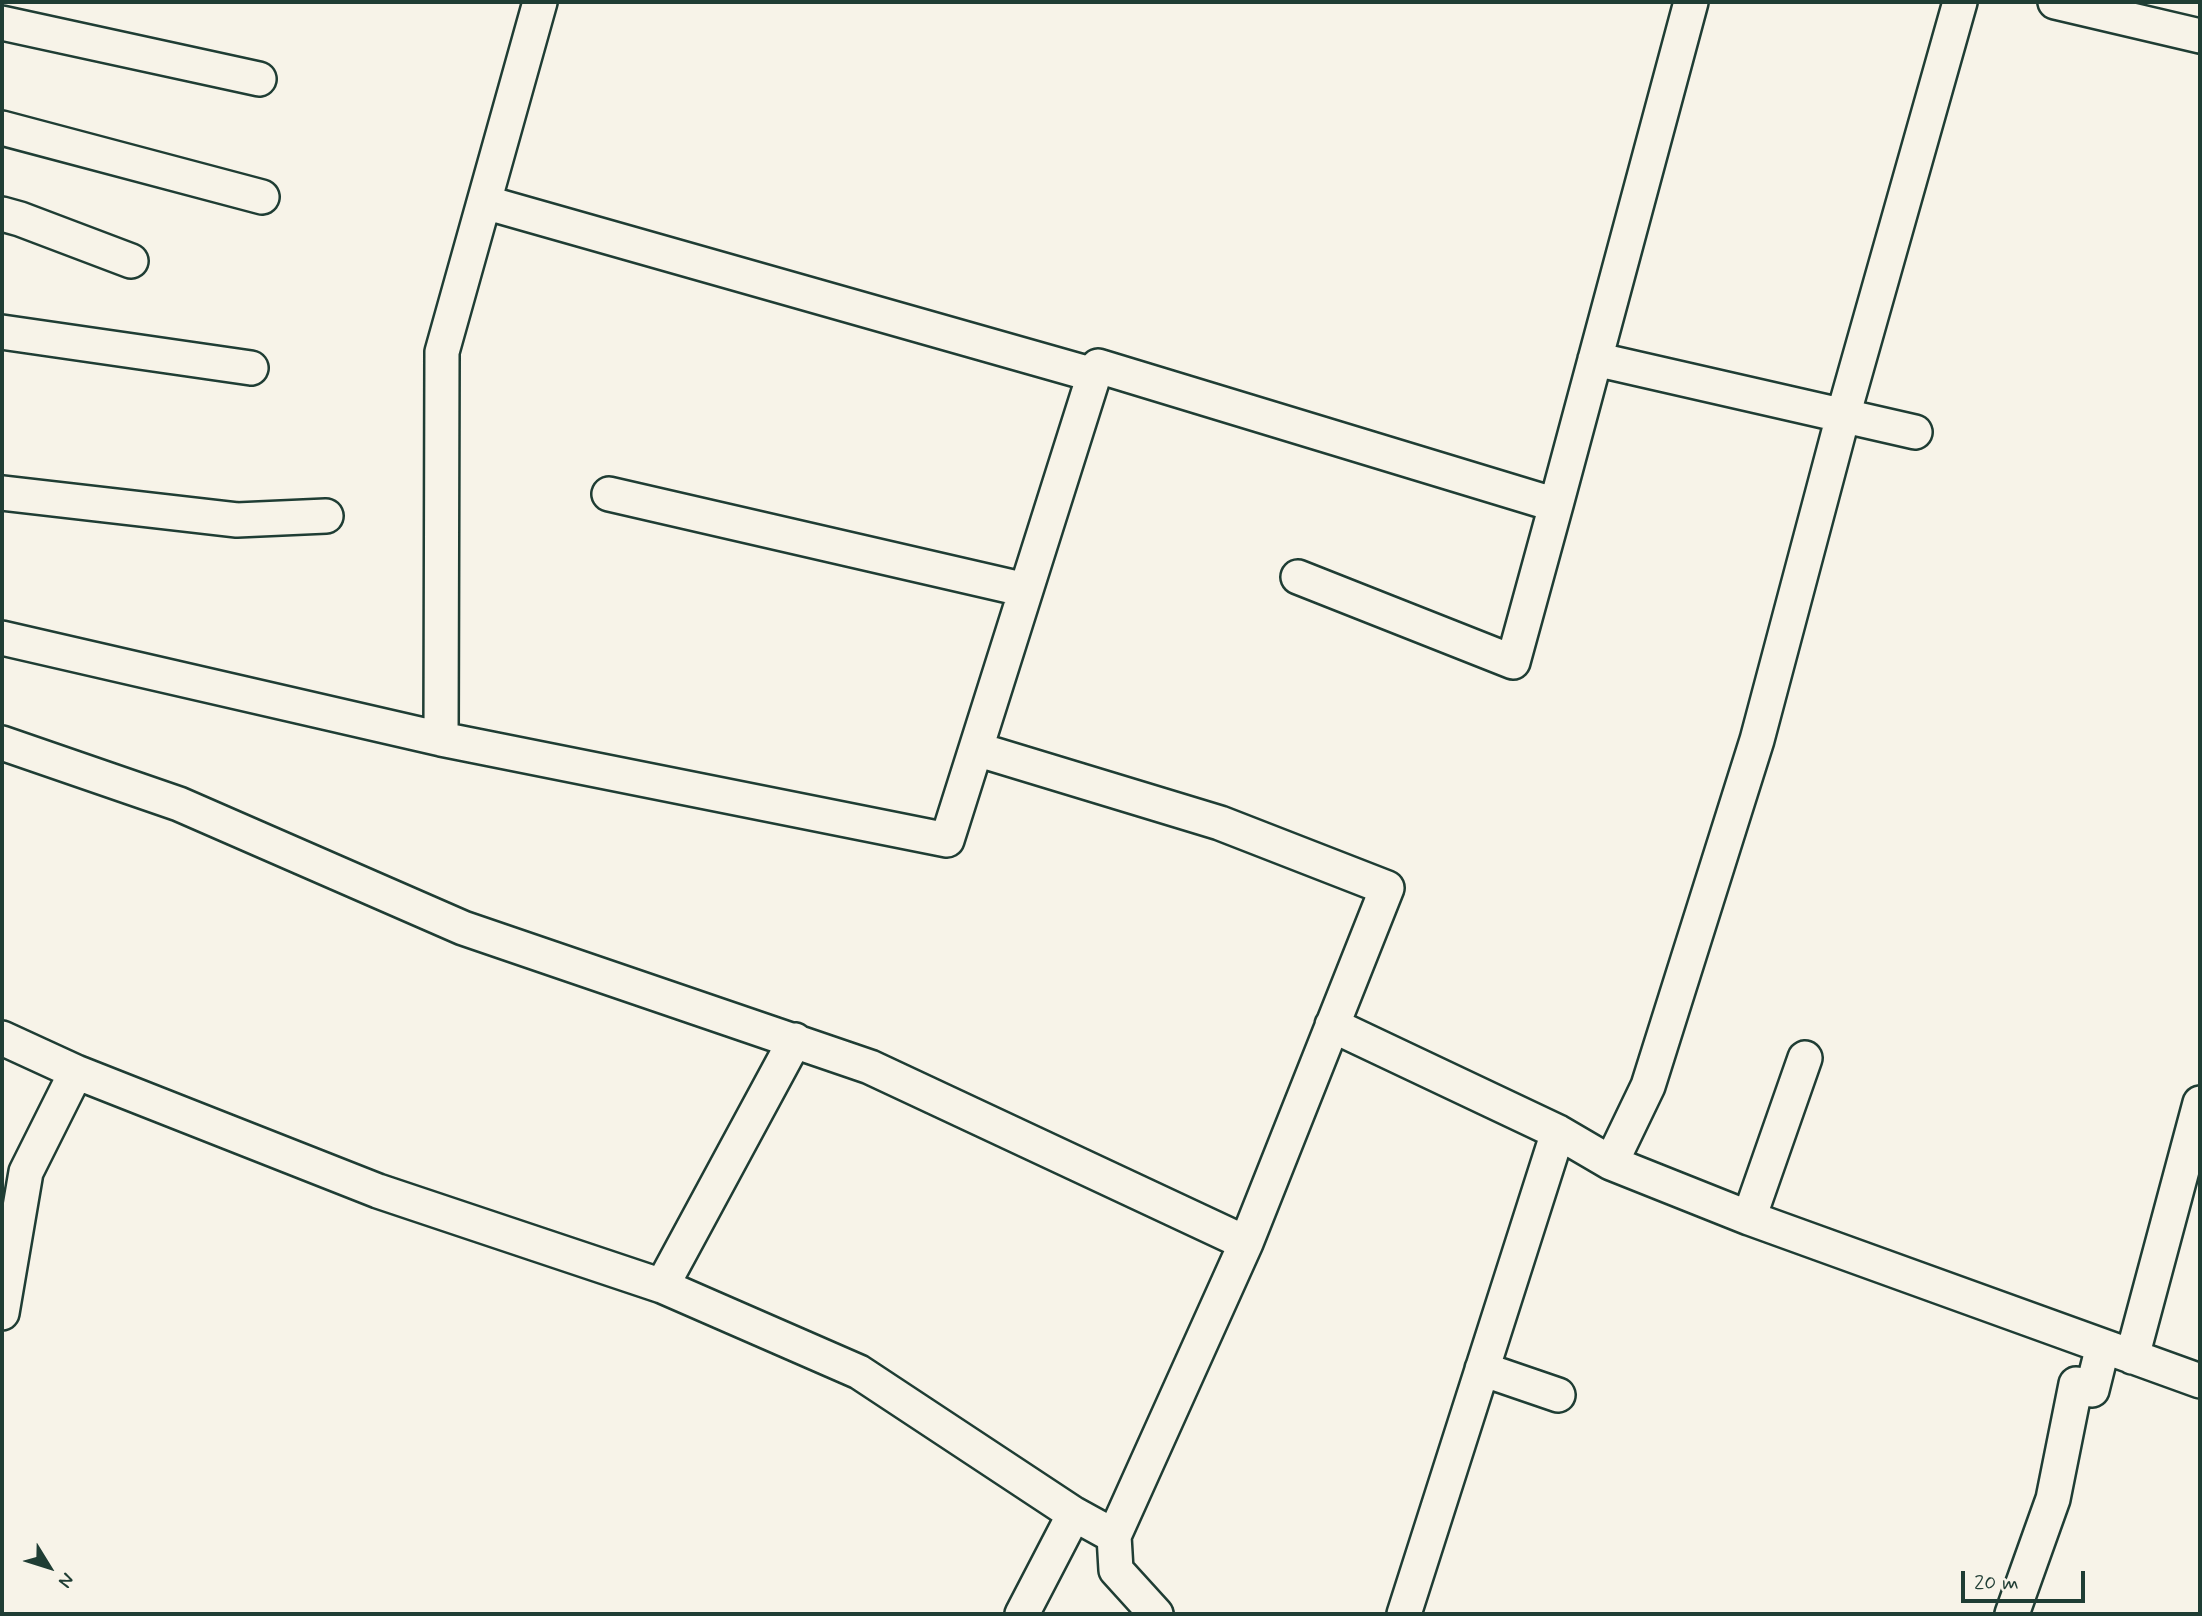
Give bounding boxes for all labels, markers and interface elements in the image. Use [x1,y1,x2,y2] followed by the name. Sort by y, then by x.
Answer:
[14,1532,84,1602] north arrow
[1964,1556,2088,1600] scale bar
[52,1568,80,1593] text: N
[1974,1569,2019,1597] text: 20 m

